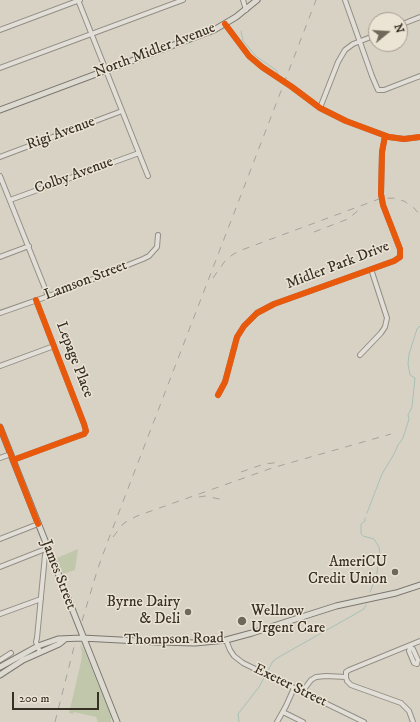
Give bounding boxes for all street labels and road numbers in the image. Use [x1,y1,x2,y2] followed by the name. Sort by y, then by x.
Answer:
[92,20,218,82] street label: North Midler Avenue
[24,113,98,155] street label: Rigi Avenue
[32,153,116,199] street label: Colby Avenue
[284,238,392,294] street label: Midler Park Drive
[42,257,130,305] street label: Lamson Street
[51,320,97,400] street label: Lepage Place
[36,538,80,612] street label: James Street
[124,630,224,650] street label: Thompson Road
[250,661,330,711] street label: Exeter Street

